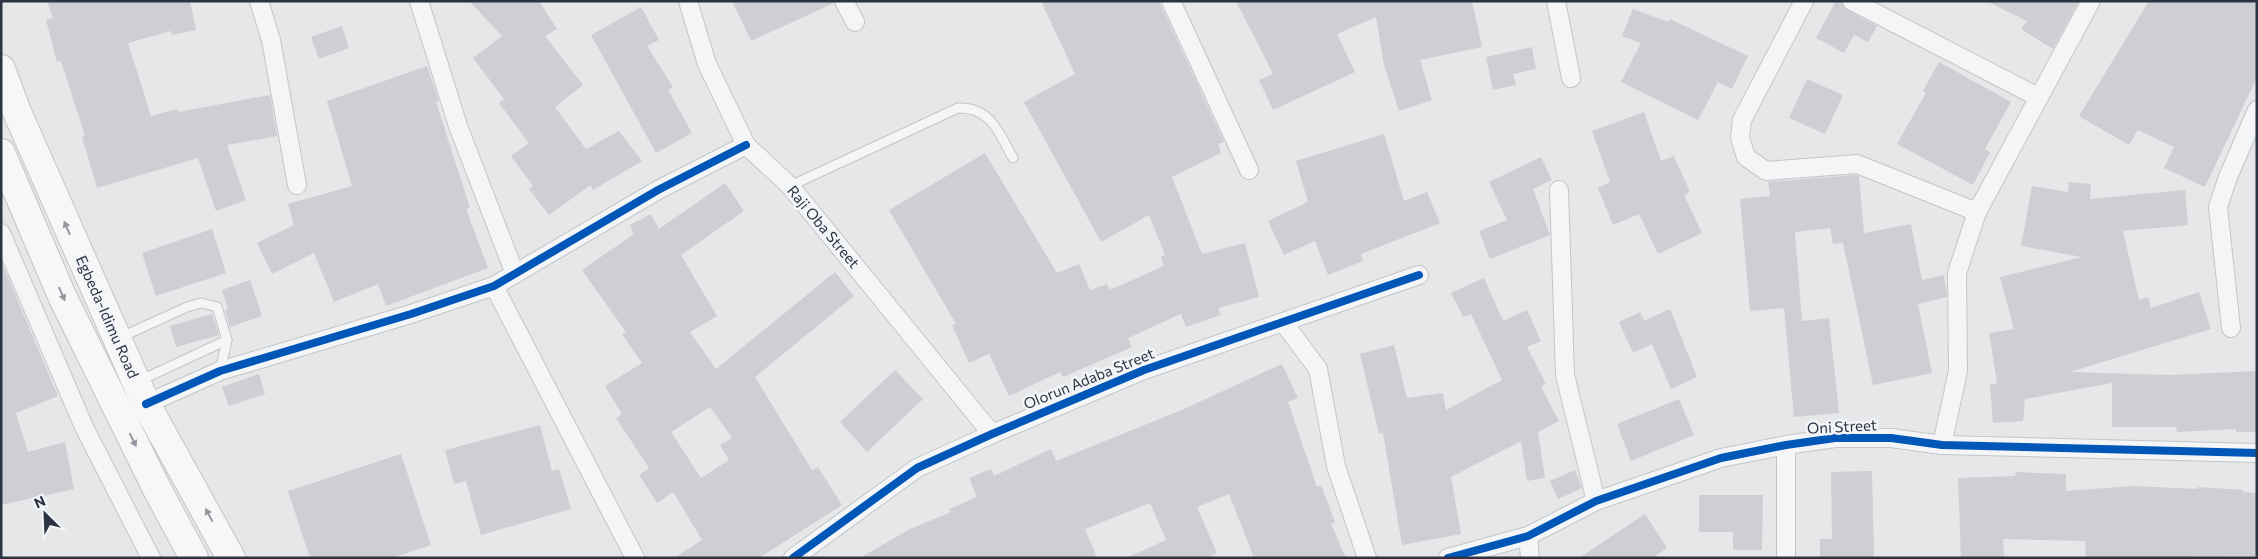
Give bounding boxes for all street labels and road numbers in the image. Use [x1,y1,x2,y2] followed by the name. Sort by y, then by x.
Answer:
[784,181,864,271] street label: Raji Oba Street
[73,252,143,381] street label: Egbeda-Idimu Road
[1021,344,1157,413] street label: Olorun Adaba Street
[1807,415,1877,437] street label: Oni Street

